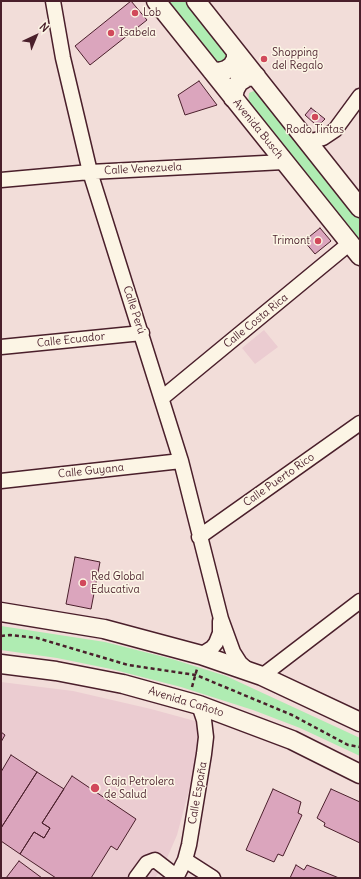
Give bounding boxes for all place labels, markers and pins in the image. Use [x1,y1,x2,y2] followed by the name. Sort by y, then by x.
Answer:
[143,6,161,20] place label: Lob
[130,8,140,18] marker: Lob
[119,26,156,40] place label: Isabela
[106,28,116,38] marker: Isabela
[272,46,323,72] place label: Shopping del Regalo
[259,54,269,64] marker: Shopping del Regalo
[310,112,320,122] marker: Rodo Tintas
[286,123,344,137] place label: Rodo Tintas
[272,234,310,248] place label: Trimont
[313,236,323,246] marker: Trimont
[91,570,144,596] place label: Red Global Educativa
[78,578,88,588] marker: Red Global Educativa
[104,775,174,801] place label: Caja Petrolera de Salud
[89,782,101,794] marker: Caja Petrolera de Salud

